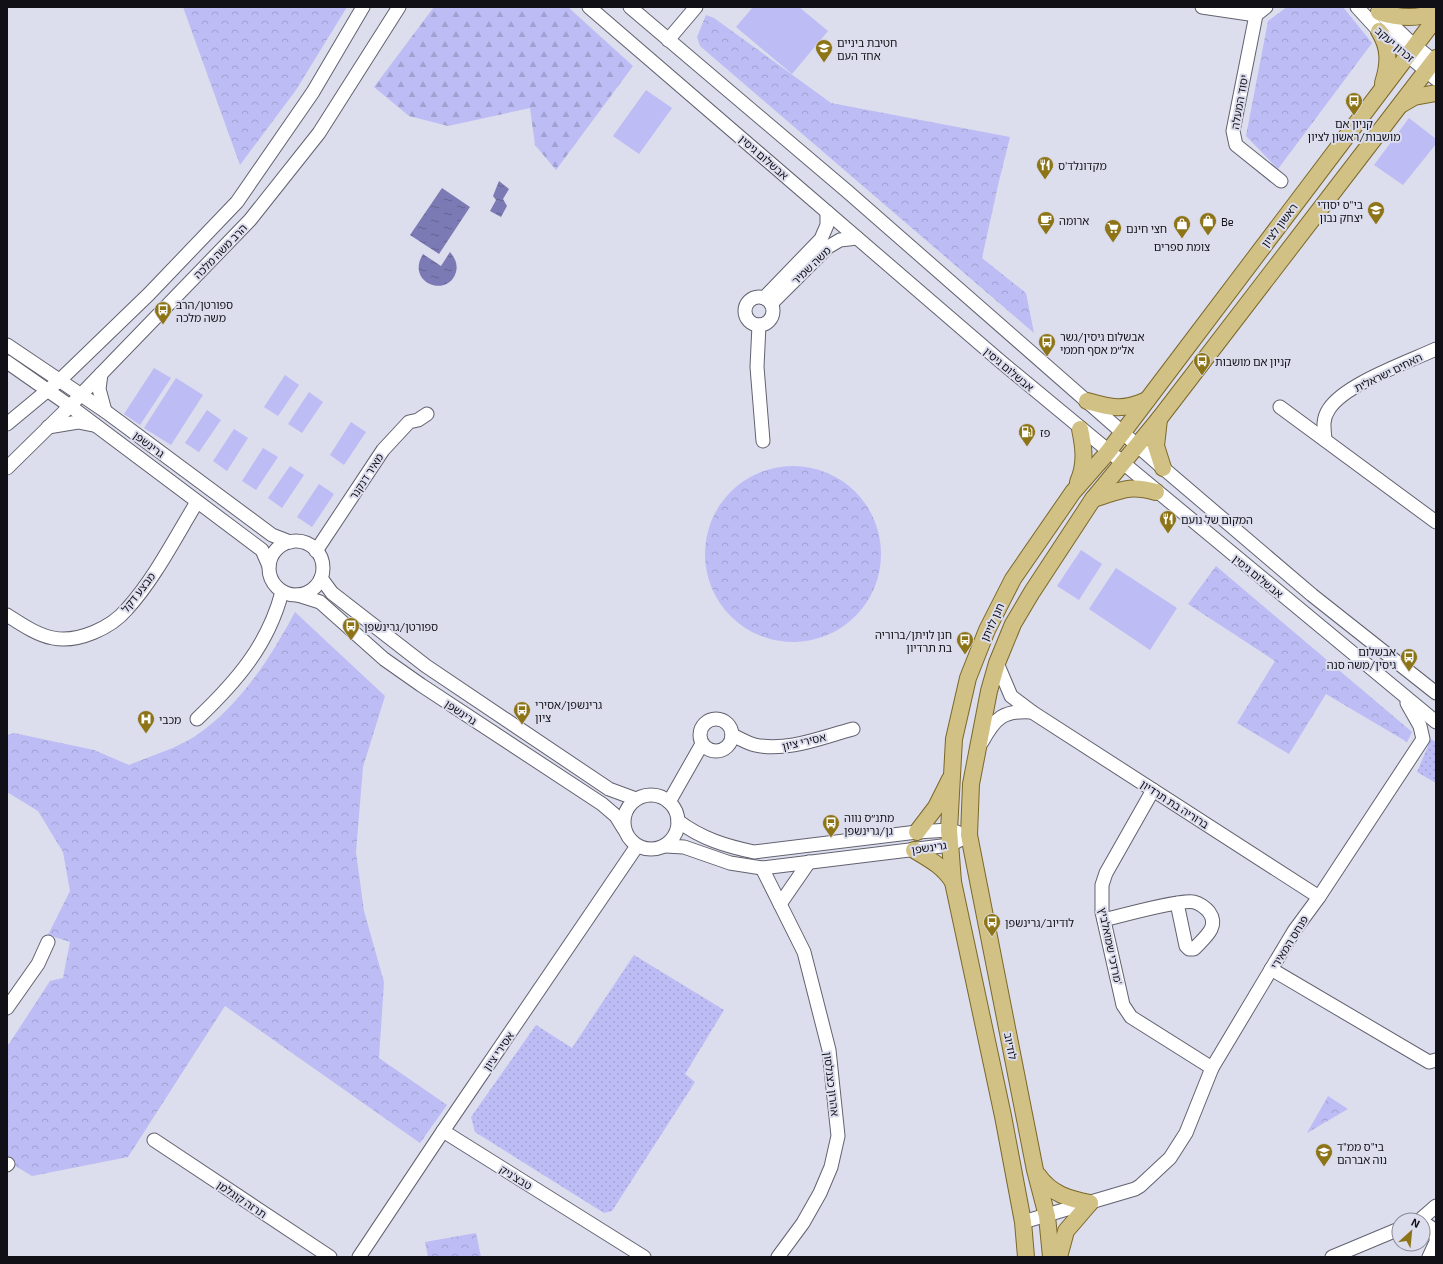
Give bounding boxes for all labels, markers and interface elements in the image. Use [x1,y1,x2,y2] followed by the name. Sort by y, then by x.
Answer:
[1373,24,1417,65] street label: זכרון יעקב
[837,36,897,62] place label: חטיבת ביניים אחד העם
[814,38,834,63] school or university icon: חטיבת ביניים אחד העם
[1228,74,1250,130] street label: יסוד המעלה
[1344,91,1364,116] bus stop icon: קניון אם מושבות/ראשון לציון
[1308,117,1400,143] place label: קניון אם מושבות/ראשון לציון
[737,132,791,182] street label: אבשלום גיסין
[1035,155,1055,180] restaurant icon: מקדונלד'ס
[1058,159,1107,172] place label: מקדונלד'ס
[1317,198,1363,224] place label: בי"ס יסודי יצחק נבון
[1258,200,1300,250] street label: ראשון לציון
[1366,200,1386,225] school or university icon: בי"ס יסודי יצחק נבון
[1036,210,1056,235] cafe icon: ארומה
[1198,211,1218,236] shop icon: Be
[1059,214,1089,227] place label: ארומה
[1172,214,1192,239] shop icon: צומת ספרים
[1221,215,1234,228] place label: Be
[1103,218,1123,243] supermarket icon: חצי חינם
[191,221,249,281] street label: הרב משה מלכה
[1126,222,1167,235] place label: חצי חינם
[1154,240,1210,253] place label: צומת ספרים
[789,243,833,287] street label: משה שמיר
[176,298,233,324] place label: ספורטן/הרב משה מלכה
[153,300,173,325] bus stop icon: ספורטן/הרב משה מלכה
[1060,330,1145,356] place label: אבשלום גיסין/גשר אל״מ אסף חממי
[1037,332,1057,357] bus stop icon: אבשלום גיסין/גשר אל״מ אסף חממי
[981,344,1037,394] street label: אבשלום גיסין
[1352,350,1424,394] street label: האחים ישראלית
[1192,351,1212,376] bus stop icon: קניון אם מושבות
[1215,355,1291,368] place label: קניון אם מושבות
[1017,422,1037,447] fuel station icon: פז
[1040,426,1051,439] place label: פז
[131,428,167,460] street label: גרינשפן
[346,451,386,501] street label: מאיר דנקנר
[1158,509,1178,534] restaurant icon: המקום של נועם
[1181,513,1253,526] place label: המקום של נועם
[1230,552,1286,600] street label: אבשלום גיסין
[118,569,158,615] street label: מבצע דקל
[977,601,1007,643] street label: חנן לויתן
[341,616,361,641] bus stop icon: ספורטן/גרינשפן
[364,620,438,633] place label: ספורטן/גרינשפן
[875,628,952,654] place label: חנן לויתן/ברוריה בת תרדיון
[955,630,975,655] bus stop icon: חנן לויתן/ברוריה בת תרדיון
[1327,645,1396,671] place label: אבשלום גיסין/משה סנה
[1399,647,1419,672] bus stop icon: אבשלום גיסין/משה סנה
[443,697,479,727] street label: גרינשפן
[535,698,602,724] place label: גרינשפן/אסירי ציון
[512,700,532,725] bus stop icon: גרינשפן/אסירי ציון
[136,709,156,734] hospital icon: מכבי
[159,713,181,726] place label: מכבי
[781,730,827,752] street label: אסירי ציון
[1138,777,1212,831] street label: ברוריה בת תרדיון
[844,811,894,837] place label: מתנ״ס נווה גן/גרינשפן
[821,813,841,838] bus stop icon: מתנ״ס נווה גן/גרינשפן
[911,838,947,856] street label: גרינשפן
[1096,906,1126,986] street label: מרדכי שמואלביץ'
[982,912,1002,937] bus stop icon: לודיוב/גרינשפן
[1267,913,1311,971] street label: פנחס המאירי
[1005,916,1074,929] place label: לודיוב/גרינשפן
[480,1029,516,1073] street label: אסירי ציון
[1002,1031,1020,1061] street label: לודיוב
[822,1051,842,1117] street label: אהרון כצנלסון
[1337,1140,1387,1166] place label: בי"ס ממ"ד נוה אברהם
[1314,1142,1334,1167] school or university icon: בי"ס ממ"ד נוה אברהם
[497,1162,535,1192] street label: טבצ'ניק
[215,1178,269,1220] street label: תרזה קוגלמן
[1391,1212,1431,1252] north arrow
[1409,1215,1422,1230] text: N

